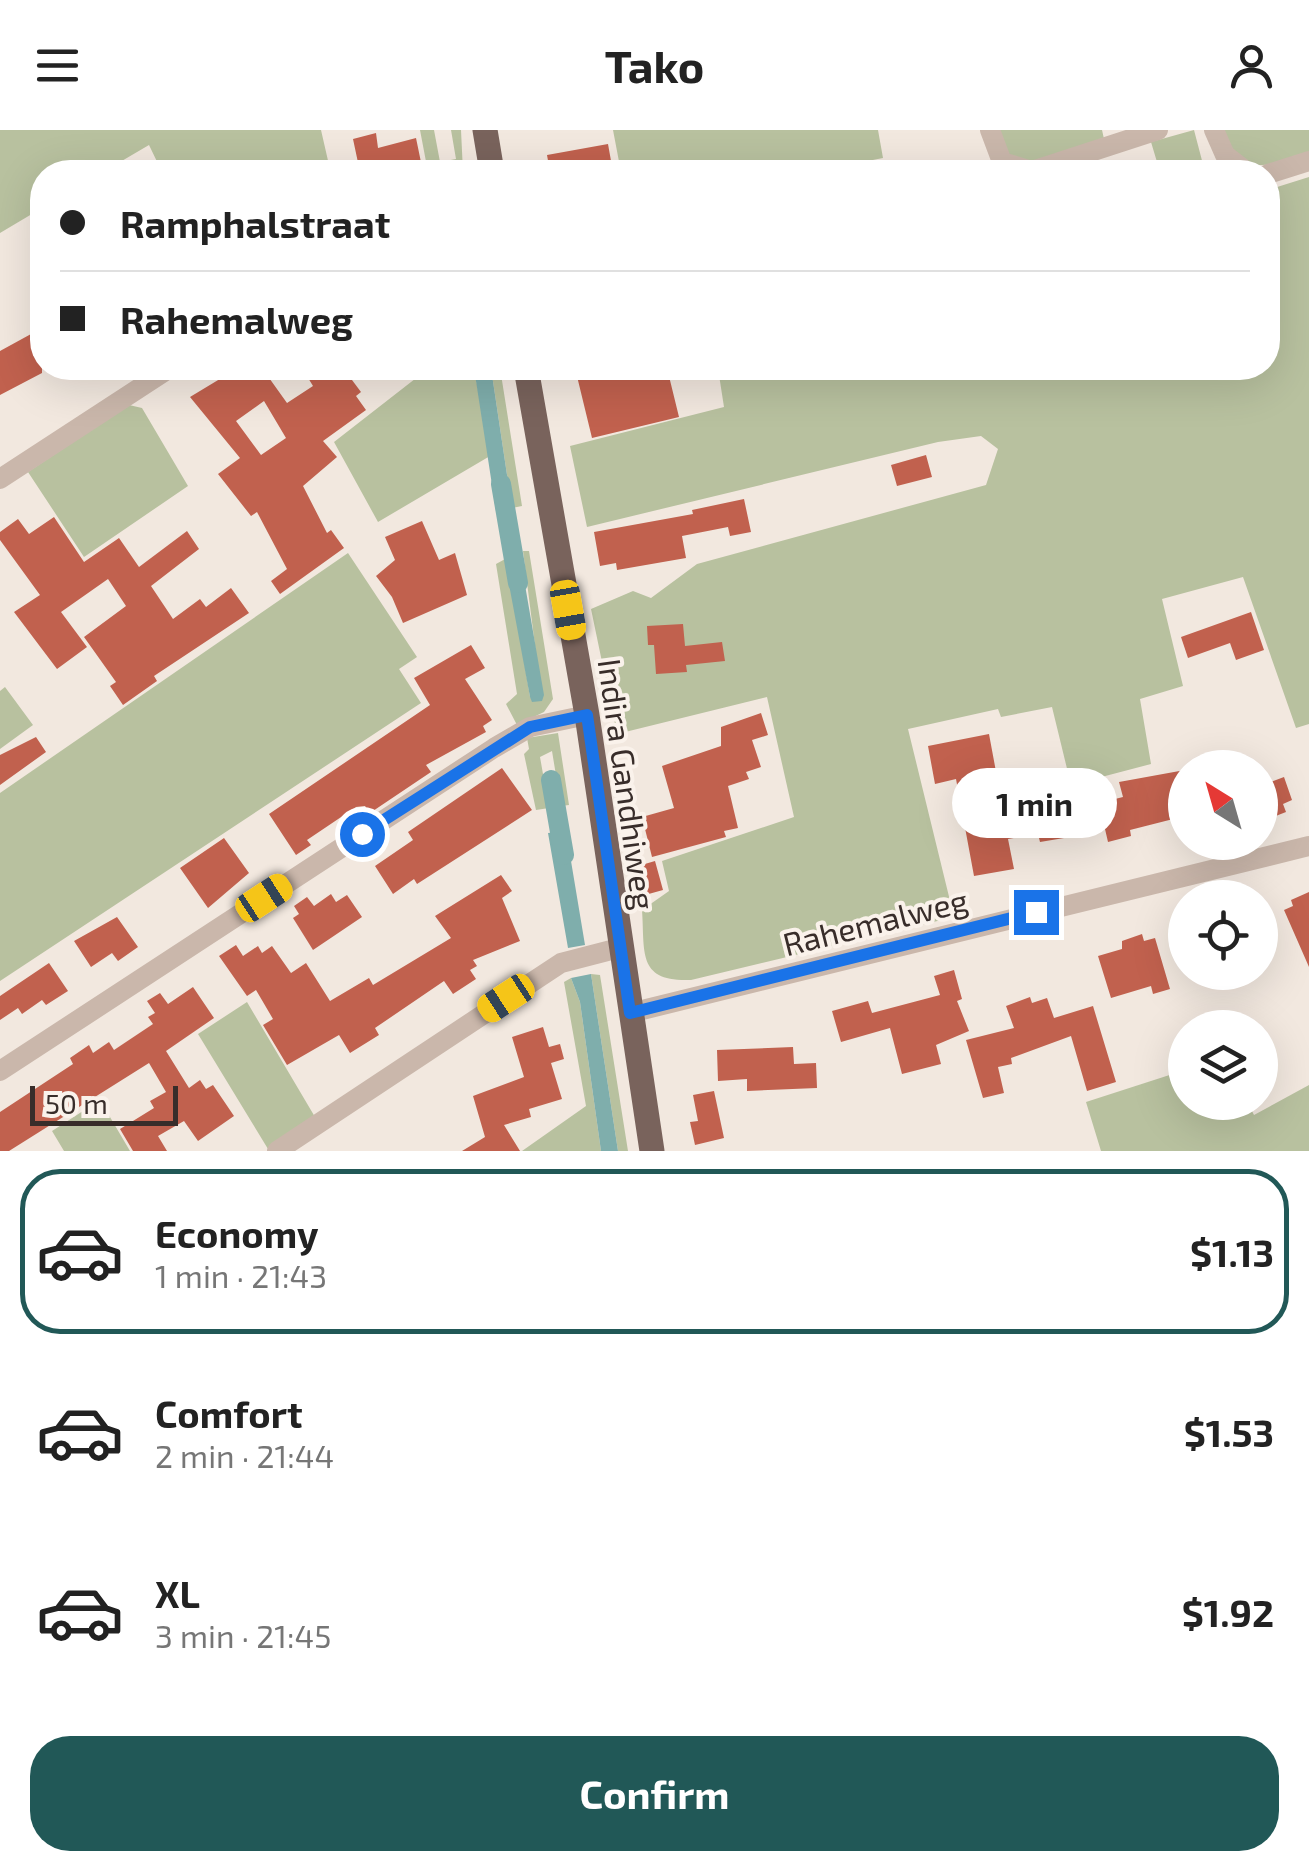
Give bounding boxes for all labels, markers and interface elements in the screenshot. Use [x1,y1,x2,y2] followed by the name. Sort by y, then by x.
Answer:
[30,38,85,93] icon: menu
[605,38,704,92] text: Tako
[1224,38,1279,93] icon: person
[120,200,390,246] text: Ramphalstraat
[120,296,353,342] text: Rahemalweg
[548,578,588,642] car
[592,656,664,912] street label: Indira Gandhiweg
[1168,750,1278,860] north arrow
[1168,750,1278,1120] map controls
[954,767,1118,837] callout: 1 min
[996,784,1073,822] text: 1 min
[340,812,385,857] route start
[231,869,297,927] car
[779,880,971,962] street label: Rahemalweg
[1168,880,1278,990] button: locate
[1014,890,1059,935] route end
[473,969,539,1027] car
[1168,1010,1278,1120] button: layers
[30,1081,178,1126] scale bar
[45,1086,108,1120] text: 50 m
[35,1207,125,1297] icon: car
[155,1210,319,1256] text: Economy
[1190,1229,1274,1275] text: $1.13
[155,1256,327,1294] text: 1 min · 21:43
[35,1387,125,1477] icon: car
[155,1390,303,1436] text: Comfort
[1184,1409,1274,1455] text: $1.53
[155,1436,334,1474] text: 2 min · 21:44
[35,1567,125,1657] icon: car
[155,1570,200,1616] text: XL
[1182,1589,1274,1635] text: $1.92
[155,1616,331,1654] text: 3 min · 21:45
[30,1736,1279,1851] button: Confirm

